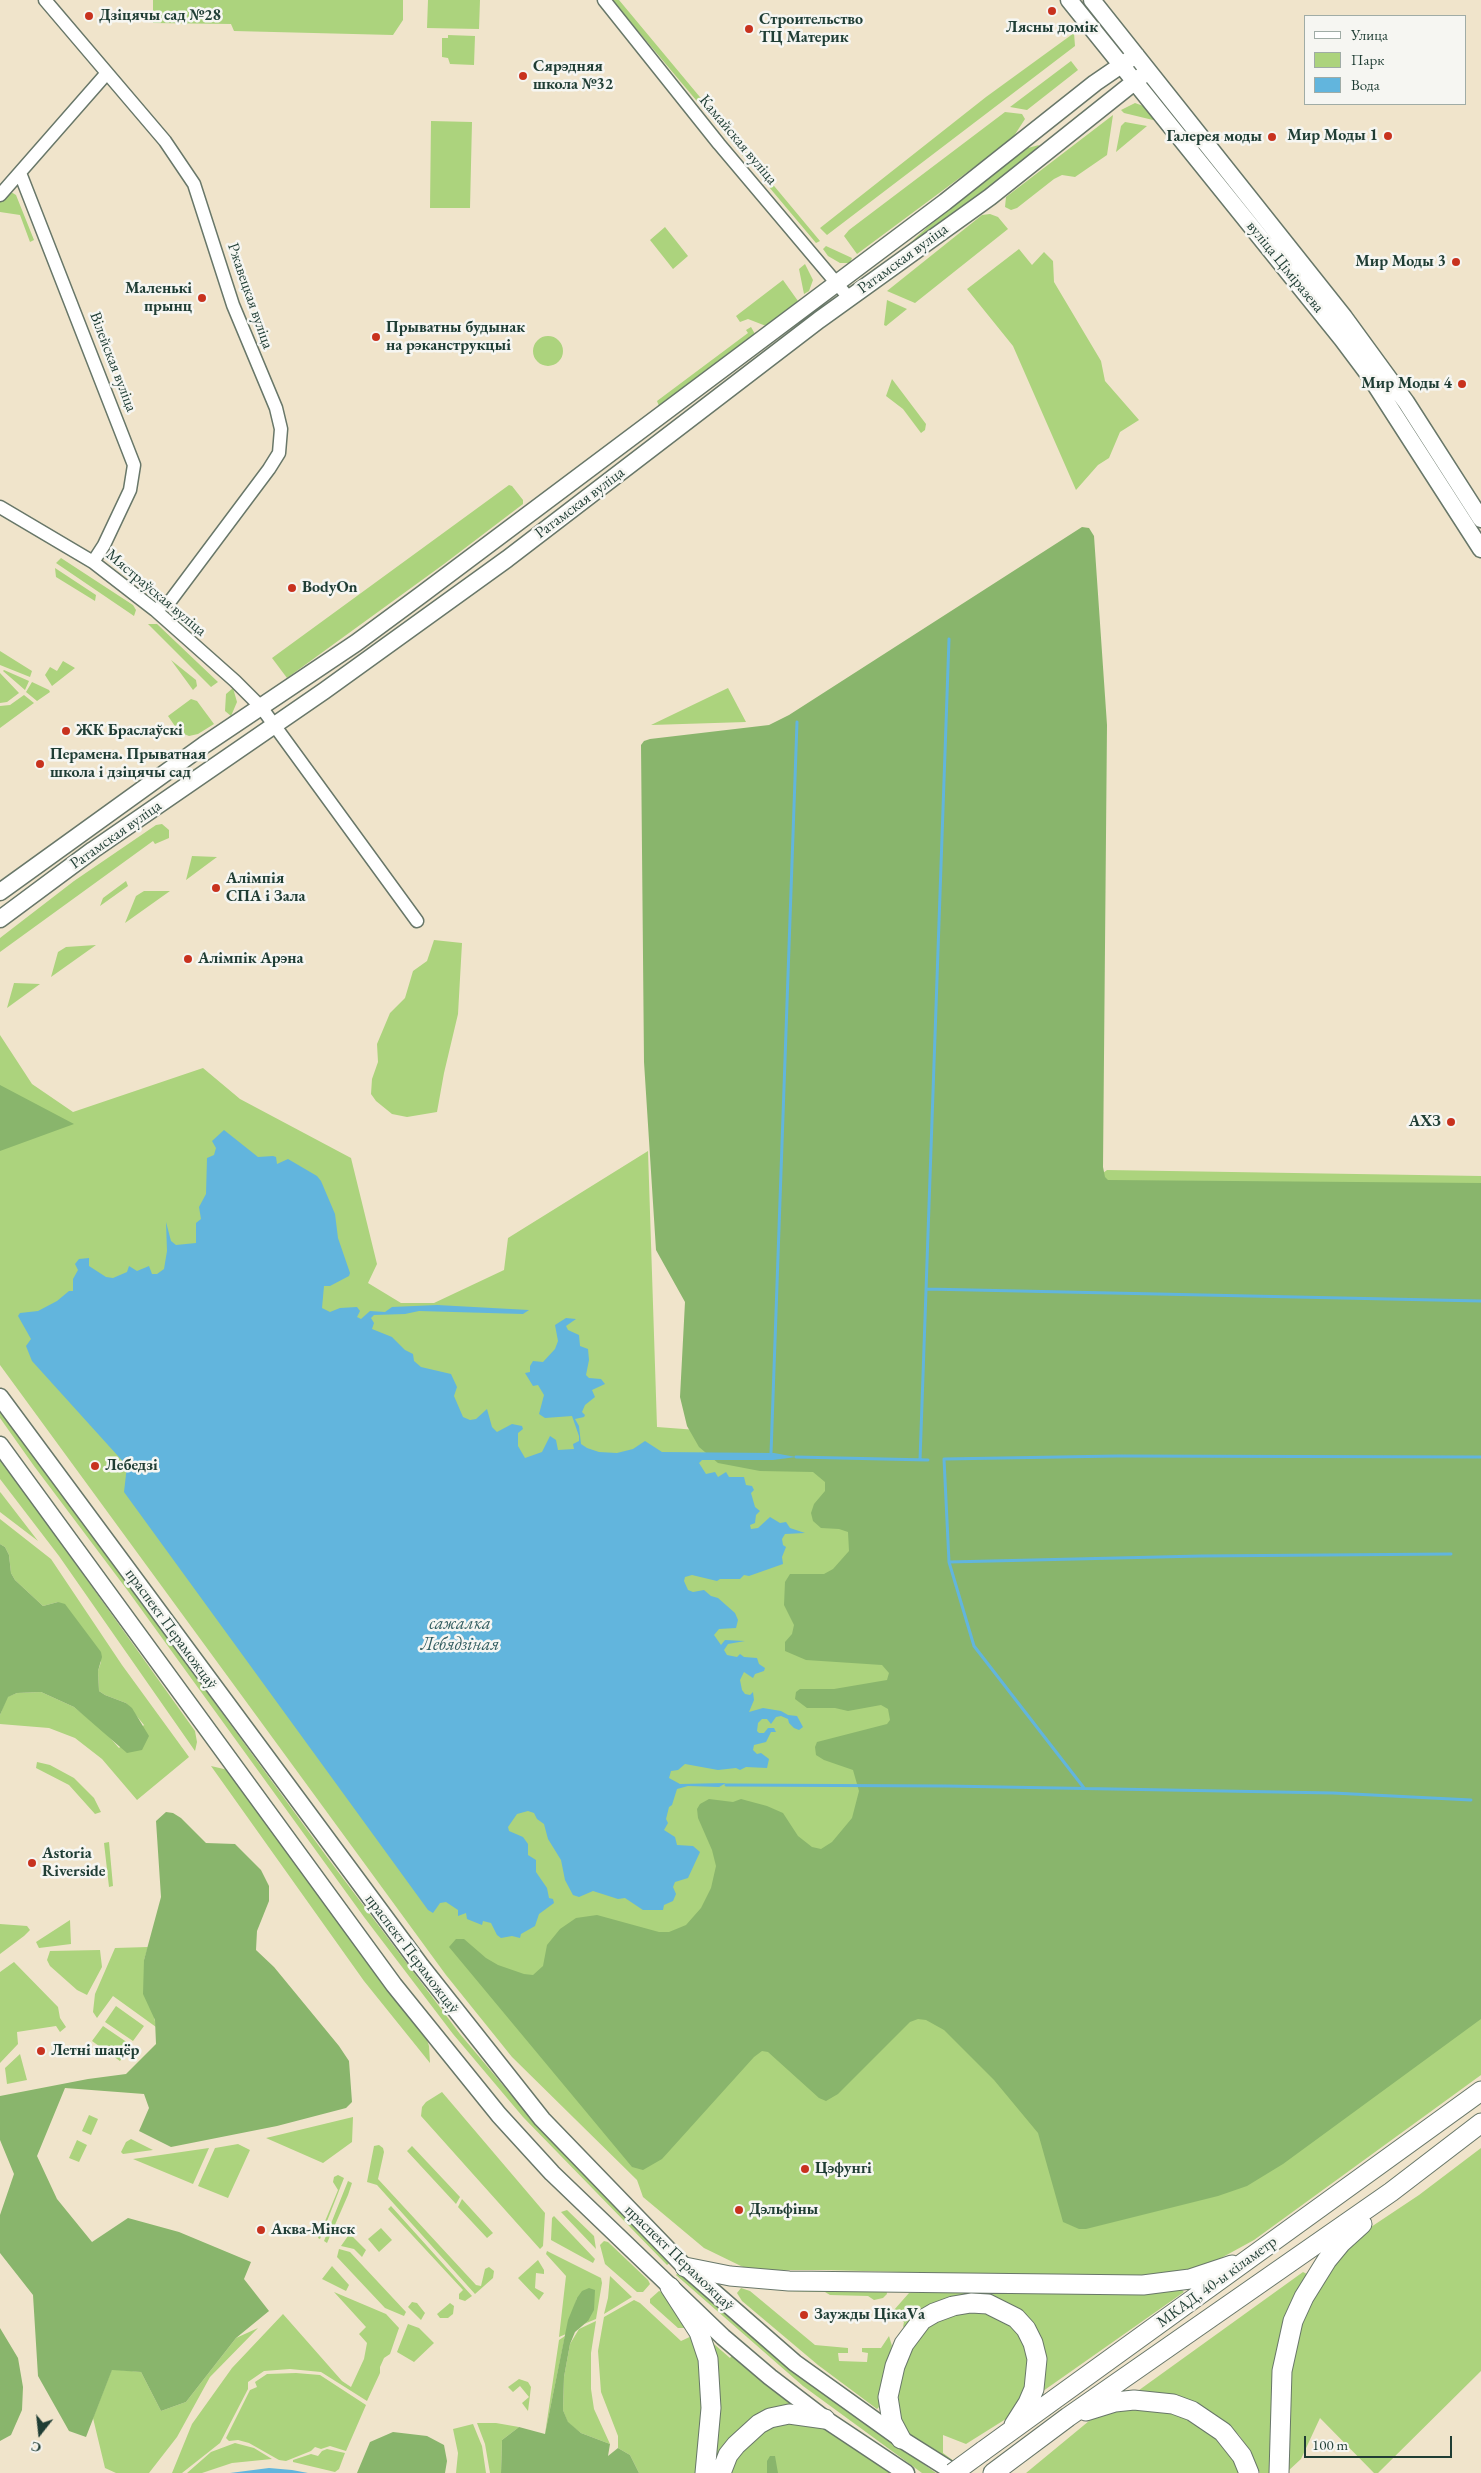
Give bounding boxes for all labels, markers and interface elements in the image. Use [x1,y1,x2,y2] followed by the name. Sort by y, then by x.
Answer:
[1046,5,1058,17] marker: Лясны домік
[99,6,221,26] place label: Дзіцячы сад №28
[83,10,95,22] marker: Дзіцячы сад №28
[759,10,863,48] place label: Строительство ТЦ Материк
[1304,15,1466,105] legend
[1006,18,1098,38] place label: Лясны домік
[743,23,755,35] marker: Строительство ТЦ Материк
[1351,25,1388,44] text: Улица
[1351,50,1384,69] text: Парк
[533,57,613,95] place label: Сярэдняя школа №32
[517,70,529,82] marker: Сярэдняя школа №32
[1351,75,1380,94] text: Вода
[695,91,781,189] street label: Камайская вуліца
[1287,126,1378,146] place label: Мир Моды 1
[1167,127,1262,147] place label: Галерея моды
[1382,130,1394,142] marker: Мир Моды 1
[1266,131,1278,143] marker: Галерея моды
[1242,217,1328,317] street label: вуліца Ціміразева
[854,220,952,298] street label: Ратамская вуліца
[223,240,277,352] street label: Ржавецкая вуліца
[1355,252,1446,272] place label: Мир Моды 3
[1450,256,1462,268] marker: Мир Моды 3
[125,279,192,317] place label: Маленькі прынц
[196,292,208,304] marker: Маленькі прынц
[85,309,141,415] street label: Вілейская вуліца
[386,318,525,356] place label: Прыватны будынак на рэканструкцыі
[370,331,382,343] marker: Прыватны будынак на рэканструкцыі
[1361,374,1452,394] place label: Мир Моды 4
[1456,378,1468,390] marker: Мир Моды 4
[531,463,629,543] street label: Ратамская вуліца
[102,545,210,641] street label: Мястраўская вуліца
[302,578,358,598] place label: BodyOn
[286,582,298,594] marker: BodyOn
[76,721,183,741] place label: ЖК Браслаўскі
[60,725,72,737] marker: ЖК Браслаўскі
[50,745,206,783] place label: Перамена. Прыватная школа і дзіцячы сад
[34,758,46,770] marker: Перамена. Прыватная школа і дзіцячы сад
[67,796,165,874] street label: Ратамская вуліца
[226,869,306,907] place label: Алімпія СПА і Зала
[210,882,222,894] marker: Алімпія СПА і Зала
[198,949,304,969] place label: Алімпік Арэна
[182,953,194,965] marker: Алімпік Арэна
[1409,1112,1441,1132] place label: АХЗ
[1445,1116,1457,1128] marker: АХЗ
[105,1456,158,1476] place label: Лебедзі
[89,1460,101,1472] marker: Лебедзі
[121,1565,221,1693] street label: праспект Пераможцаў
[421,1613,499,1656] water label: сажалка Лебядзіная
[42,1844,105,1882] place label: Astoria Riverside
[26,1857,38,1869] marker: Astoria Riverside
[361,1891,463,2017] street label: праспект Пераможцаў
[51,2041,139,2061] place label: Летні шацёр
[35,2045,47,2057] marker: Летні шацёр
[815,2159,872,2179] place label: Цэфунгі
[799,2163,811,2175] marker: Цэфунгі
[749,2200,818,2220] place label: Дэльфіны
[620,2201,738,2315] street label: праспект Пераможцаў
[733,2204,745,2216] marker: Дэльфіны
[271,2220,355,2240] place label: Аква-Мінск
[255,2224,267,2236] marker: Аква-Мінск
[1153,2232,1281,2332] street label: МКАД, 40-ы кіламетр
[814,2305,925,2325] place label: Заужды ЦікаVа
[798,2309,810,2321] marker: Заужды ЦікаVа
[15,2408,65,2458] north arrow
[1306,2426,1454,2458] scale bar
[1312,2435,1348,2454] text: 100 m
[29,2437,43,2457] text: С

